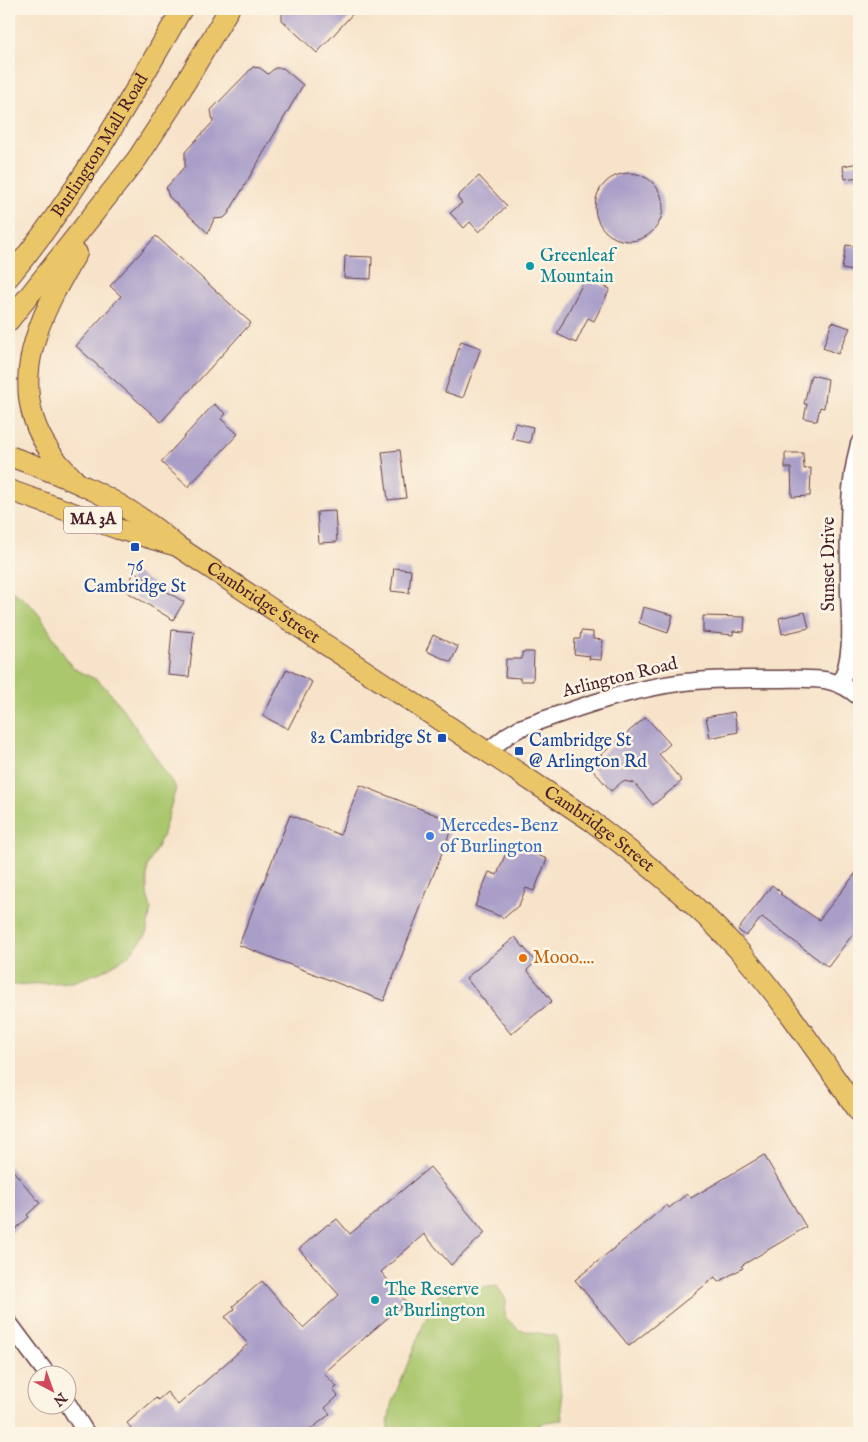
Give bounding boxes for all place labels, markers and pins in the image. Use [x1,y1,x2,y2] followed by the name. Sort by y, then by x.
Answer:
[540,245,618,289] place label: Greenleaf Mountain
[524,260,536,272] marker: Greenleaf Mountain
[129,541,141,553] marker: 76 Cambridge St
[84,555,186,599] place label: 76 Cambridge St
[310,727,432,750] place label: 82 Cambridge St
[529,730,647,774] place label: Cambridge St @ Arlington Rd
[436,732,448,744] marker: 82 Cambridge St
[513,745,525,757] marker: Cambridge St @ Arlington Rd
[440,815,558,859] place label: Mercedes-Benz of Burlington
[424,830,436,842] marker: Mercedes-Benz of Burlington
[533,947,594,970] place label: Mooo....
[517,952,529,964] marker: Mooo....
[385,1279,486,1323] place label: The Reserve at Burlington
[369,1294,381,1306] marker: The Reserve at Burlington

